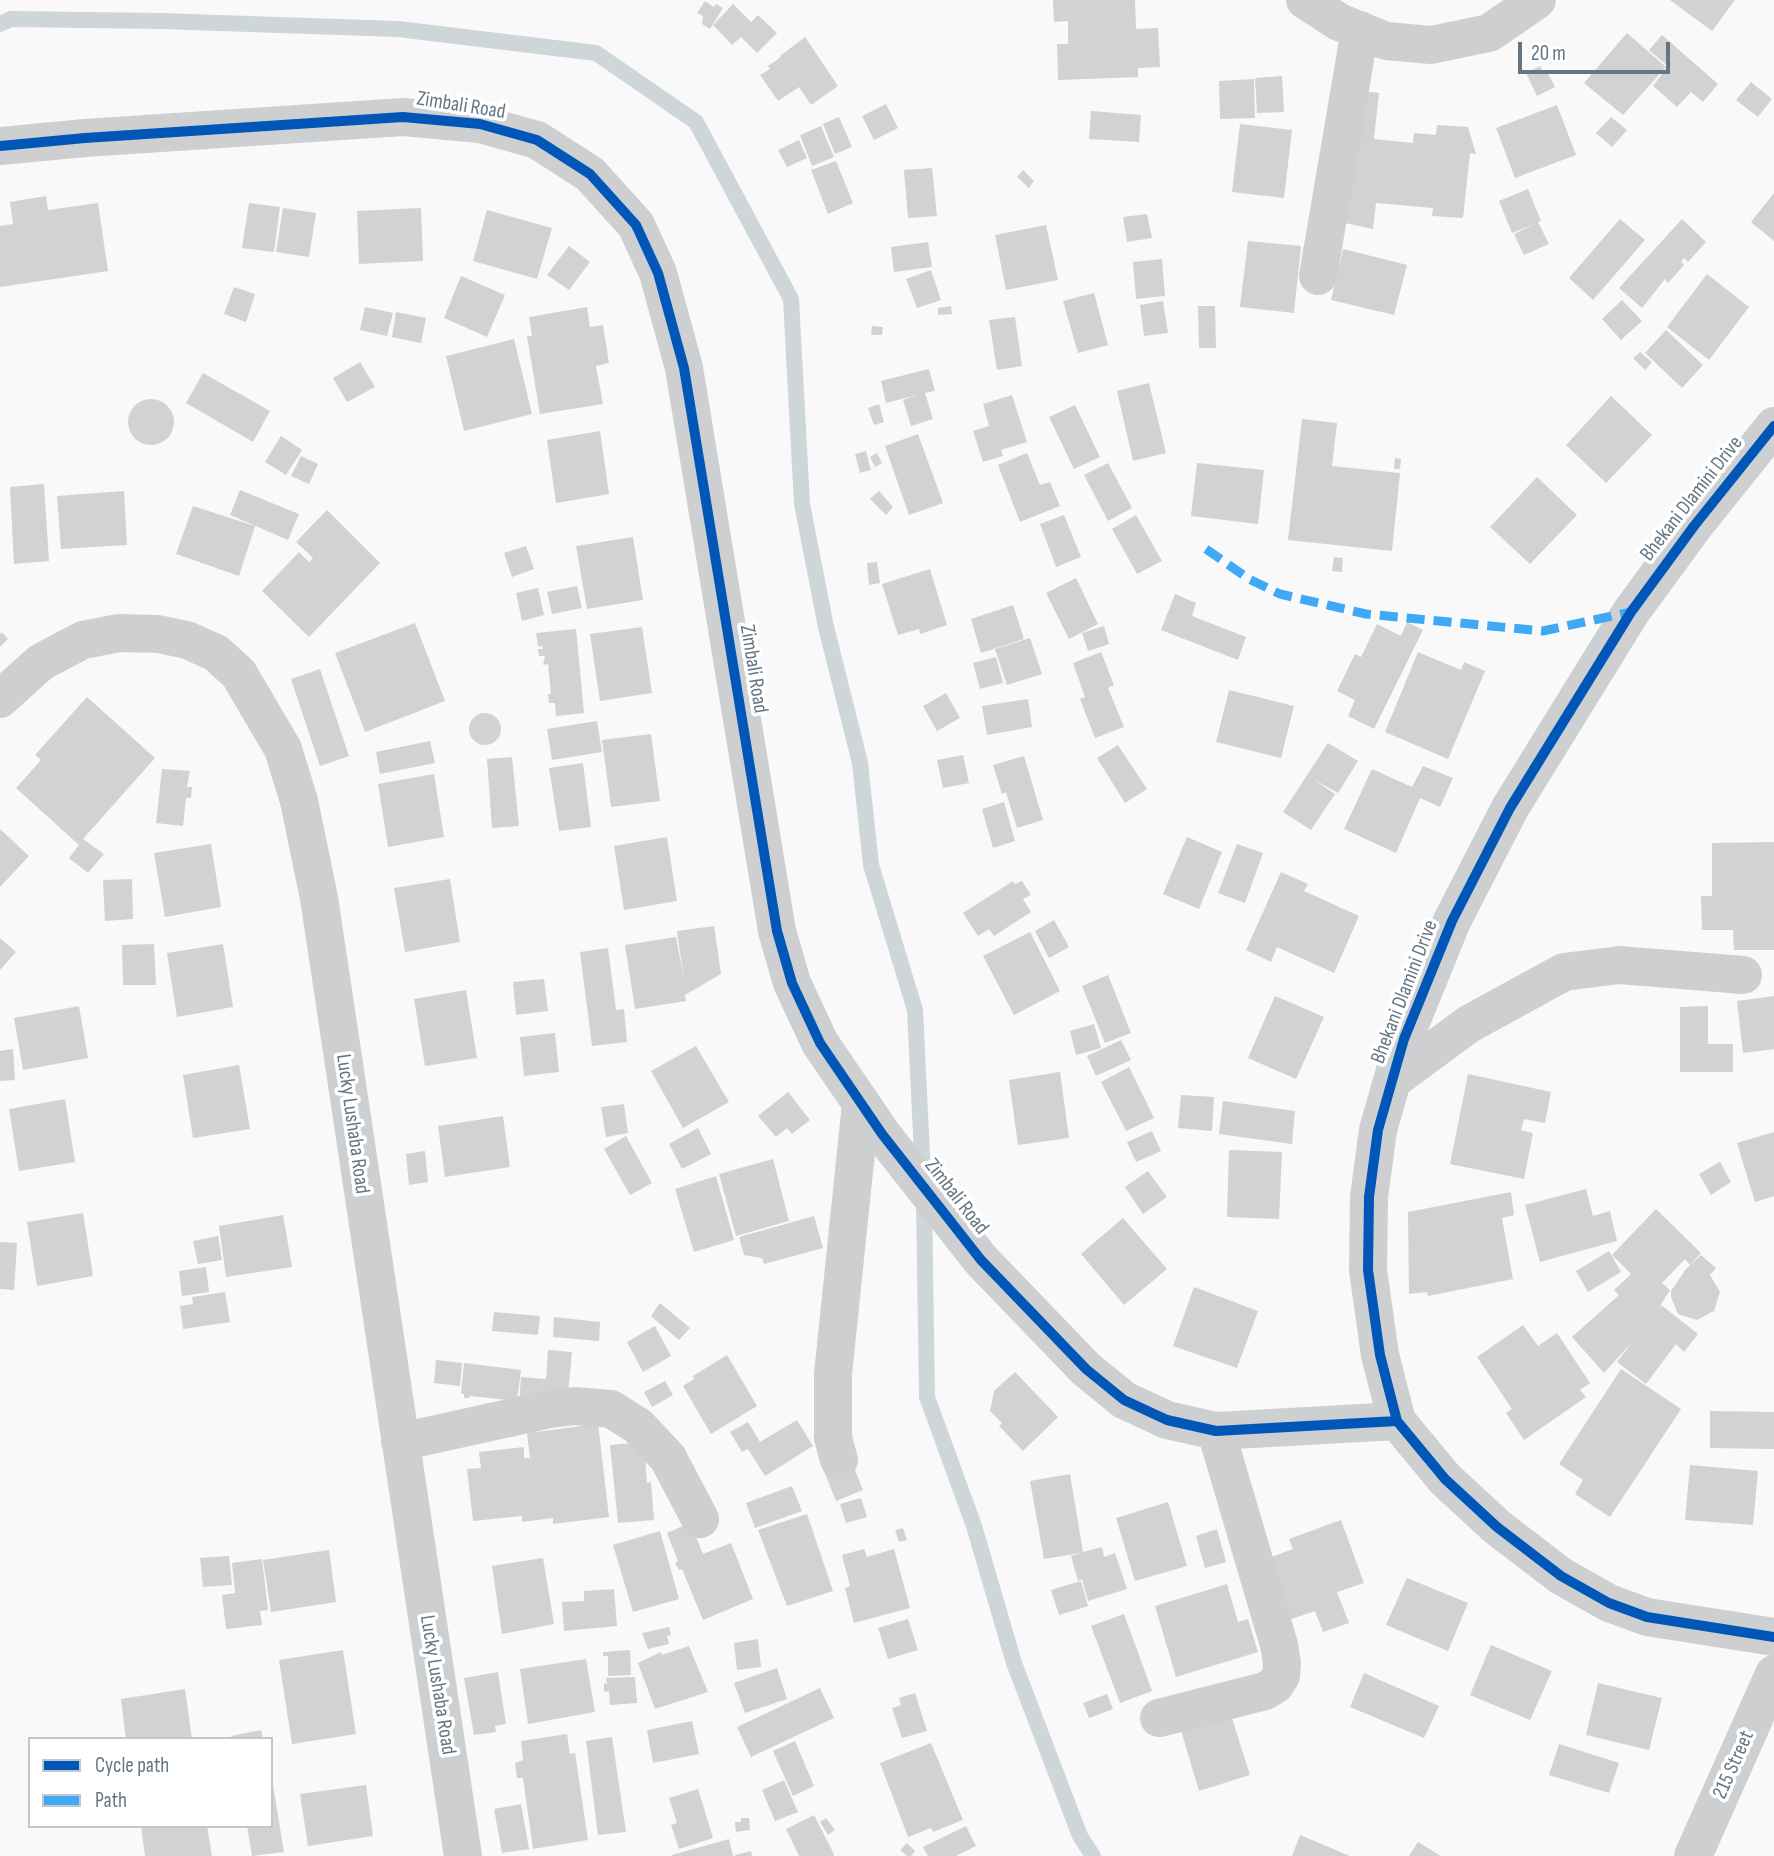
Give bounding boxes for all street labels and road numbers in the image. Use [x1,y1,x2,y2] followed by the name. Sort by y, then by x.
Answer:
[415,87,507,125] street label: Zimbali Road
[1635,431,1749,567] street label: Bhekani Dlamini Drive
[734,623,772,715] street label: Zimbali Road
[1366,917,1444,1067] street label: Bhekani Dlamini Drive
[330,1053,374,1195] street label: Lucky Lushaba Road
[919,1154,993,1240] street label: Zimbali Road
[414,1614,460,1756] street label: Lucky Lushaba Road
[1708,1727,1760,1803] street label: 215 Street

